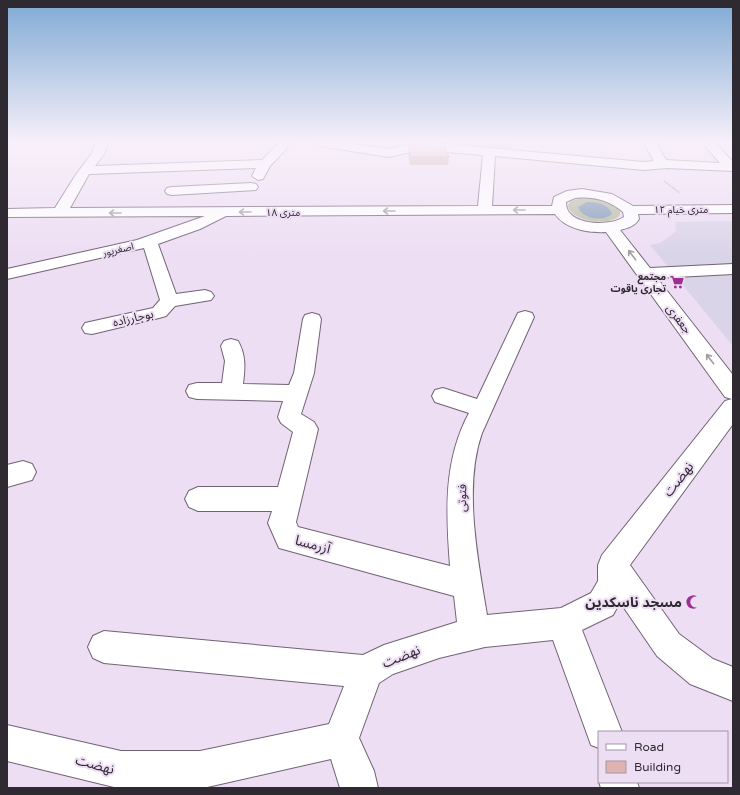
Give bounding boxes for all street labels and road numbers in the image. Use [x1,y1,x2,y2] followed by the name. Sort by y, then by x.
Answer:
[654,204,708,218] street label: ۱۲ متری خیام
[266,207,300,219] street label: ۱۸ متری
[100,241,135,260] street label: اصغرپور
[663,302,695,336] street label: جعفری
[111,307,155,330] street label: بوجارزاده
[660,458,697,500] street label: نهضت
[455,484,469,512] street label: فتوتی
[293,532,333,558] street label: آزرمسا
[380,641,423,672] street label: نهضت
[74,751,116,778] street label: نهضت

